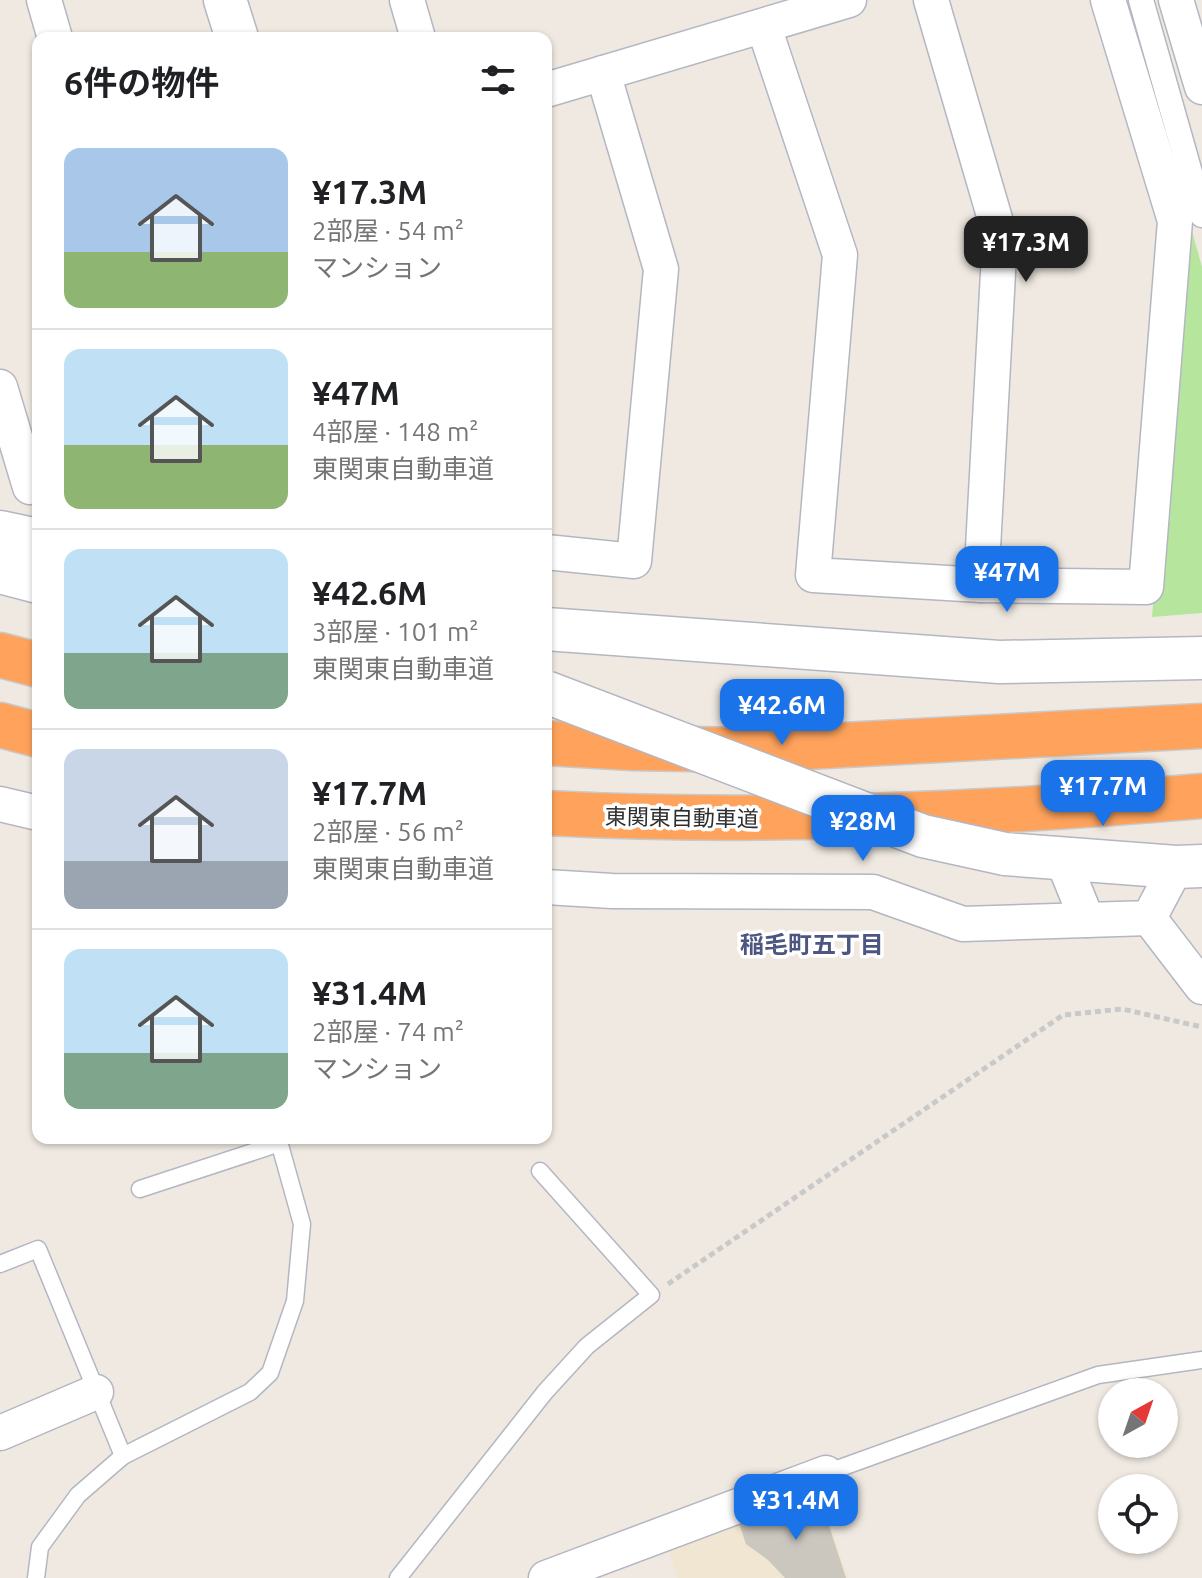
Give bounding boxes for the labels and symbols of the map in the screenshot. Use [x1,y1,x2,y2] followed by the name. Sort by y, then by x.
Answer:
[961,216,1091,284] pin: ¥17.3M
[960,546,1054,614] pin: ¥47M
[717,679,847,747] pin: ¥42.6M
[1038,760,1168,828] pin: ¥17.7M
[816,795,910,863] pin: ¥28M
[605,803,759,831] street label: 東関東自動車道
[740,931,884,958] district label: 稲毛町五丁目
[1098,1378,1178,1458] north arrow
[731,1474,861,1542] pin: ¥31.4M

